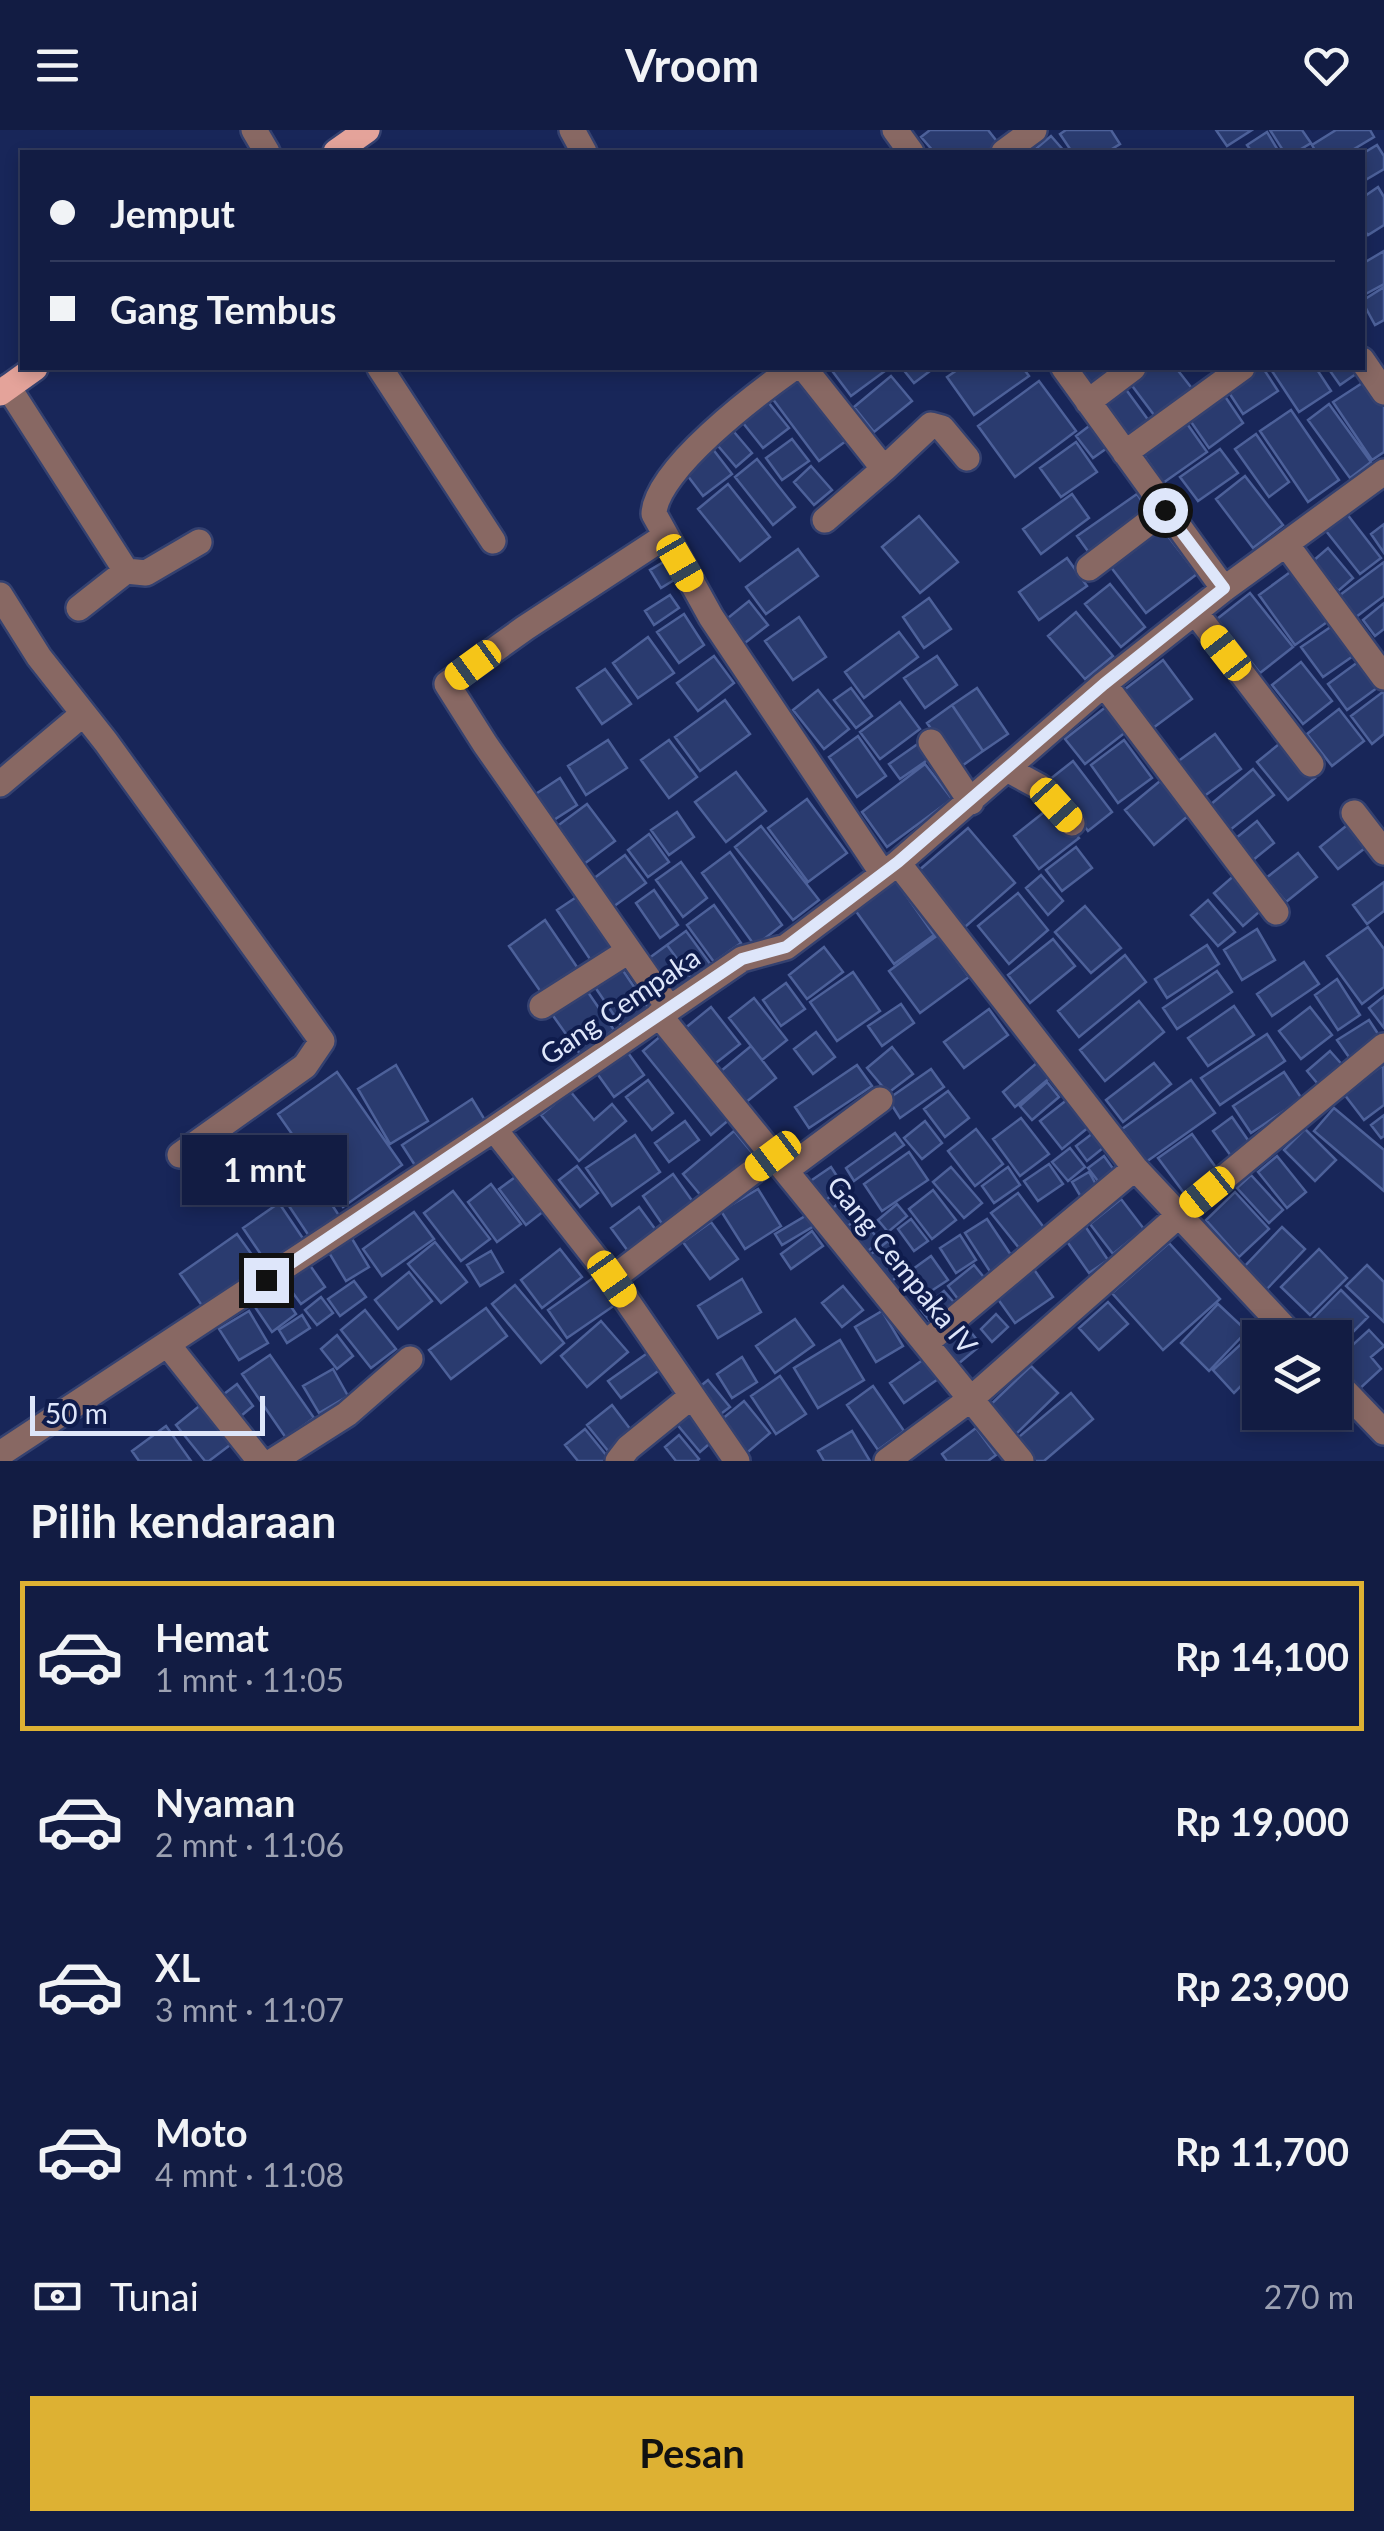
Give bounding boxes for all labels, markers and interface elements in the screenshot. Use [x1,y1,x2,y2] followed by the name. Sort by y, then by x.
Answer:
[30,38,85,93] icon: menu
[625,38,759,92] text: Vroom
[1299,38,1354,93] icon: heart
[110,190,235,236] text: Jemput
[110,286,336,332] text: Gang Tembus
[1143,488,1188,533] route start
[652,530,708,596] car
[1196,620,1256,686] car
[440,635,506,695] car
[1025,773,1087,837] car
[533,939,706,1071] street label: Gang Cempaka
[740,1126,806,1186] car
[184,1135,348,1205] callout: 1 mnt
[223,1150,306,1189] text: 1 mnt
[1174,1161,1240,1223] car
[820,1168,985,1360] street label: Gang Cempaka IV
[583,1246,641,1312] car
[244,1258,289,1303] route end
[1242,1320,1352,1430] map controls
[1242,1320,1352,1430] button: layers
[30,1391,265,1436] scale bar
[45,1396,108,1430] text: 50 m
[30,1494,336,1548] text: Pilih kendaraan
[35,1611,125,1701] icon: car
[155,1614,269,1660] text: Hemat
[1175,1633,1349,1679] text: Rp 14,100
[155,1660,344,1699] text: 1 mnt · 11:05
[35,1776,125,1866] icon: car
[155,1779,295,1825] text: Nyaman
[1175,1798,1349,1844] text: Rp 19,000
[155,1825,344,1864] text: 2 mnt · 11:06
[35,1941,125,2031] icon: car
[155,1944,200,1990] text: XL
[1175,1963,1349,2009] text: Rp 23,900
[155,1990,344,2029] text: 3 mnt · 11:07
[35,2106,125,2196] icon: car
[155,2109,248,2155] text: Moto
[1175,2128,1349,2174] text: Rp 11,700
[155,2155,344,2194] text: 4 mnt · 11:08
[30,2269,85,2324] icon: cash
[110,2273,199,2319] text: Tunai
[1264,2277,1354,2316] text: 270 m
[30,2396,1354,2511] button: Pesan

